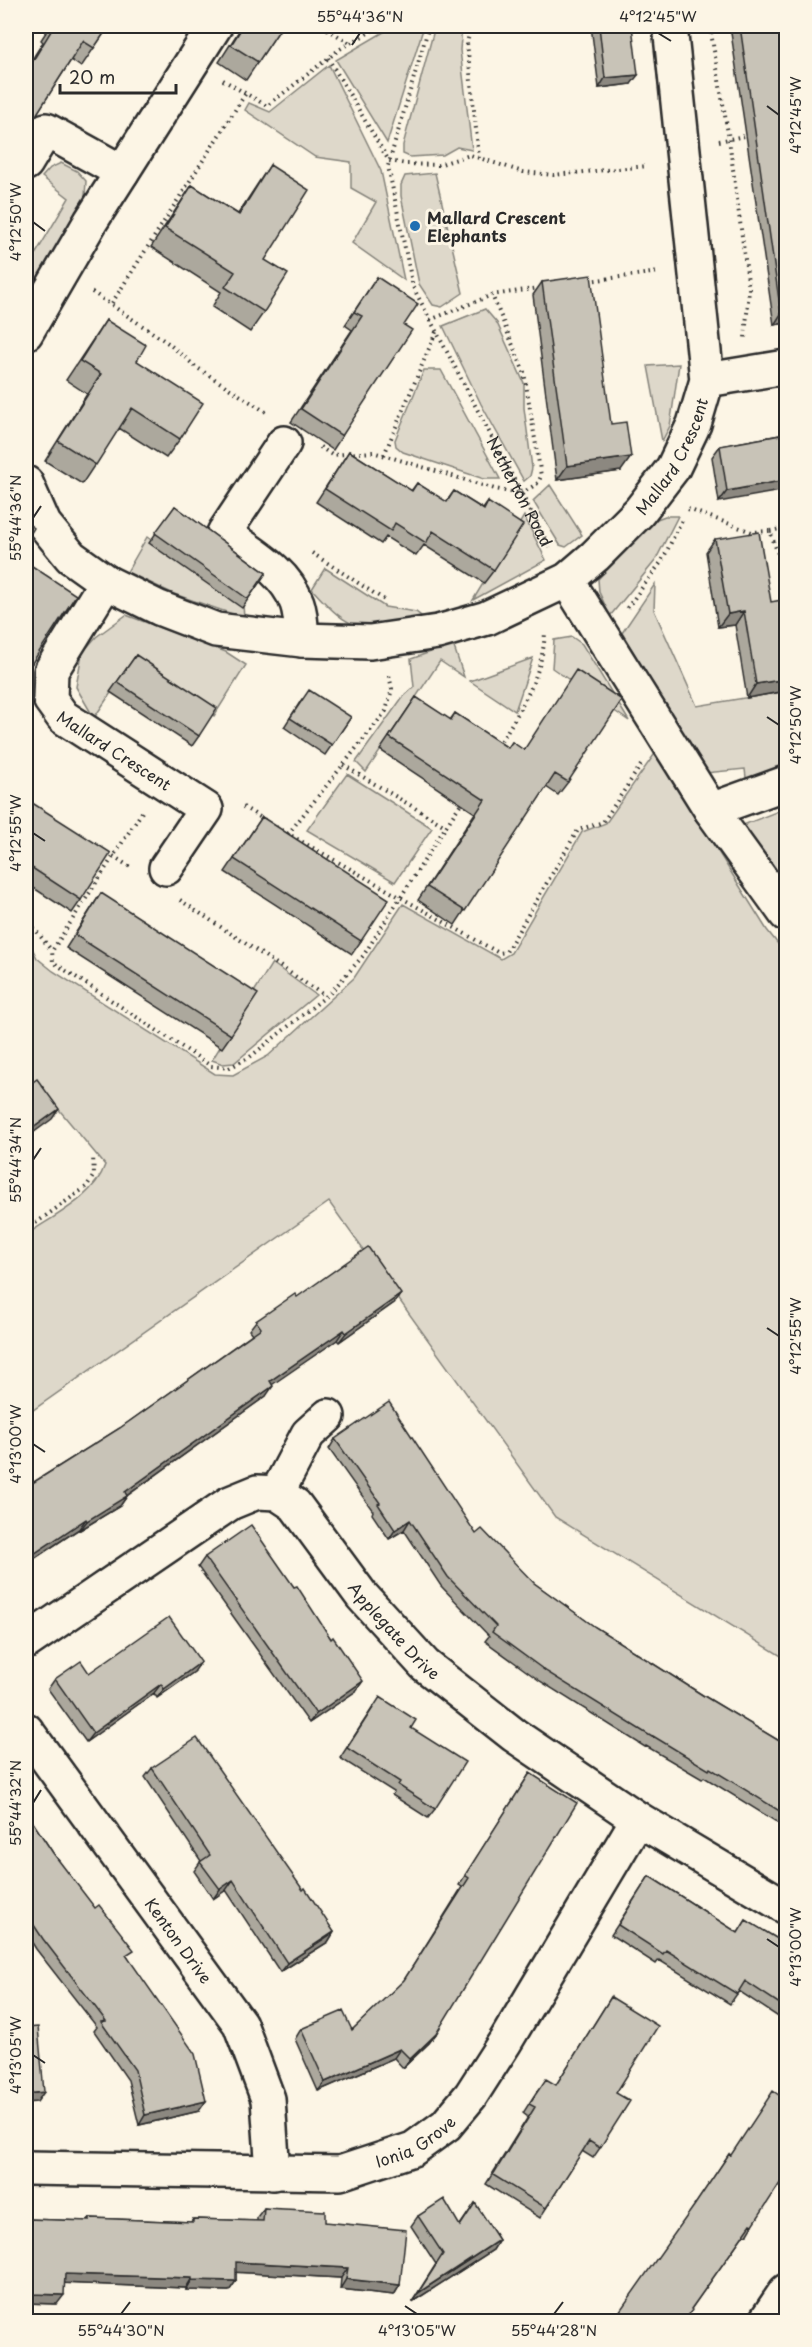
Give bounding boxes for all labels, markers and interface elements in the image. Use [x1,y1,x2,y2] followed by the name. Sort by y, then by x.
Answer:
[317,4,403,27] text: 55°44'36"N
[619,4,697,27] text: 4°12'45"W
[60,57,176,95] scale bar
[69,63,115,90] text: 20 m
[783,76,806,154] text: 4°12'45"W
[3,182,26,261] text: 4°12'50"W
[427,205,566,247] place label: Mallard Crescent Elephants
[408,219,422,233] marker: Mallard Crescent Elephants
[629,394,713,520] street label: Mallard Crescent
[481,432,559,551] street label: Netherton Road
[3,475,26,561] text: 55°44'36"N
[783,685,806,764] text: 4°12'50"W
[53,704,177,796] street label: Mallard Crescent
[3,794,26,872] text: 4°12'55"W
[3,1117,26,1203] text: 55°44'34"N
[783,1297,806,1375] text: 4°12'55"W
[3,1404,26,1484] text: 4°13'00"W
[343,1577,445,1685] street label: Applegate Drive
[3,1760,26,1846] text: 55°44'32"N
[140,1892,218,1988] street label: Kenton Drive
[783,1907,806,1987] text: 4°13'00"W
[3,2015,26,2094] text: 4°13'05"W
[372,2111,461,2173] street label: Ionia Grove
[77,2318,165,2341] text: 55°44'30"N
[378,2318,457,2341] text: 4°13'05"W
[511,2318,597,2341] text: 55°44'28"N

